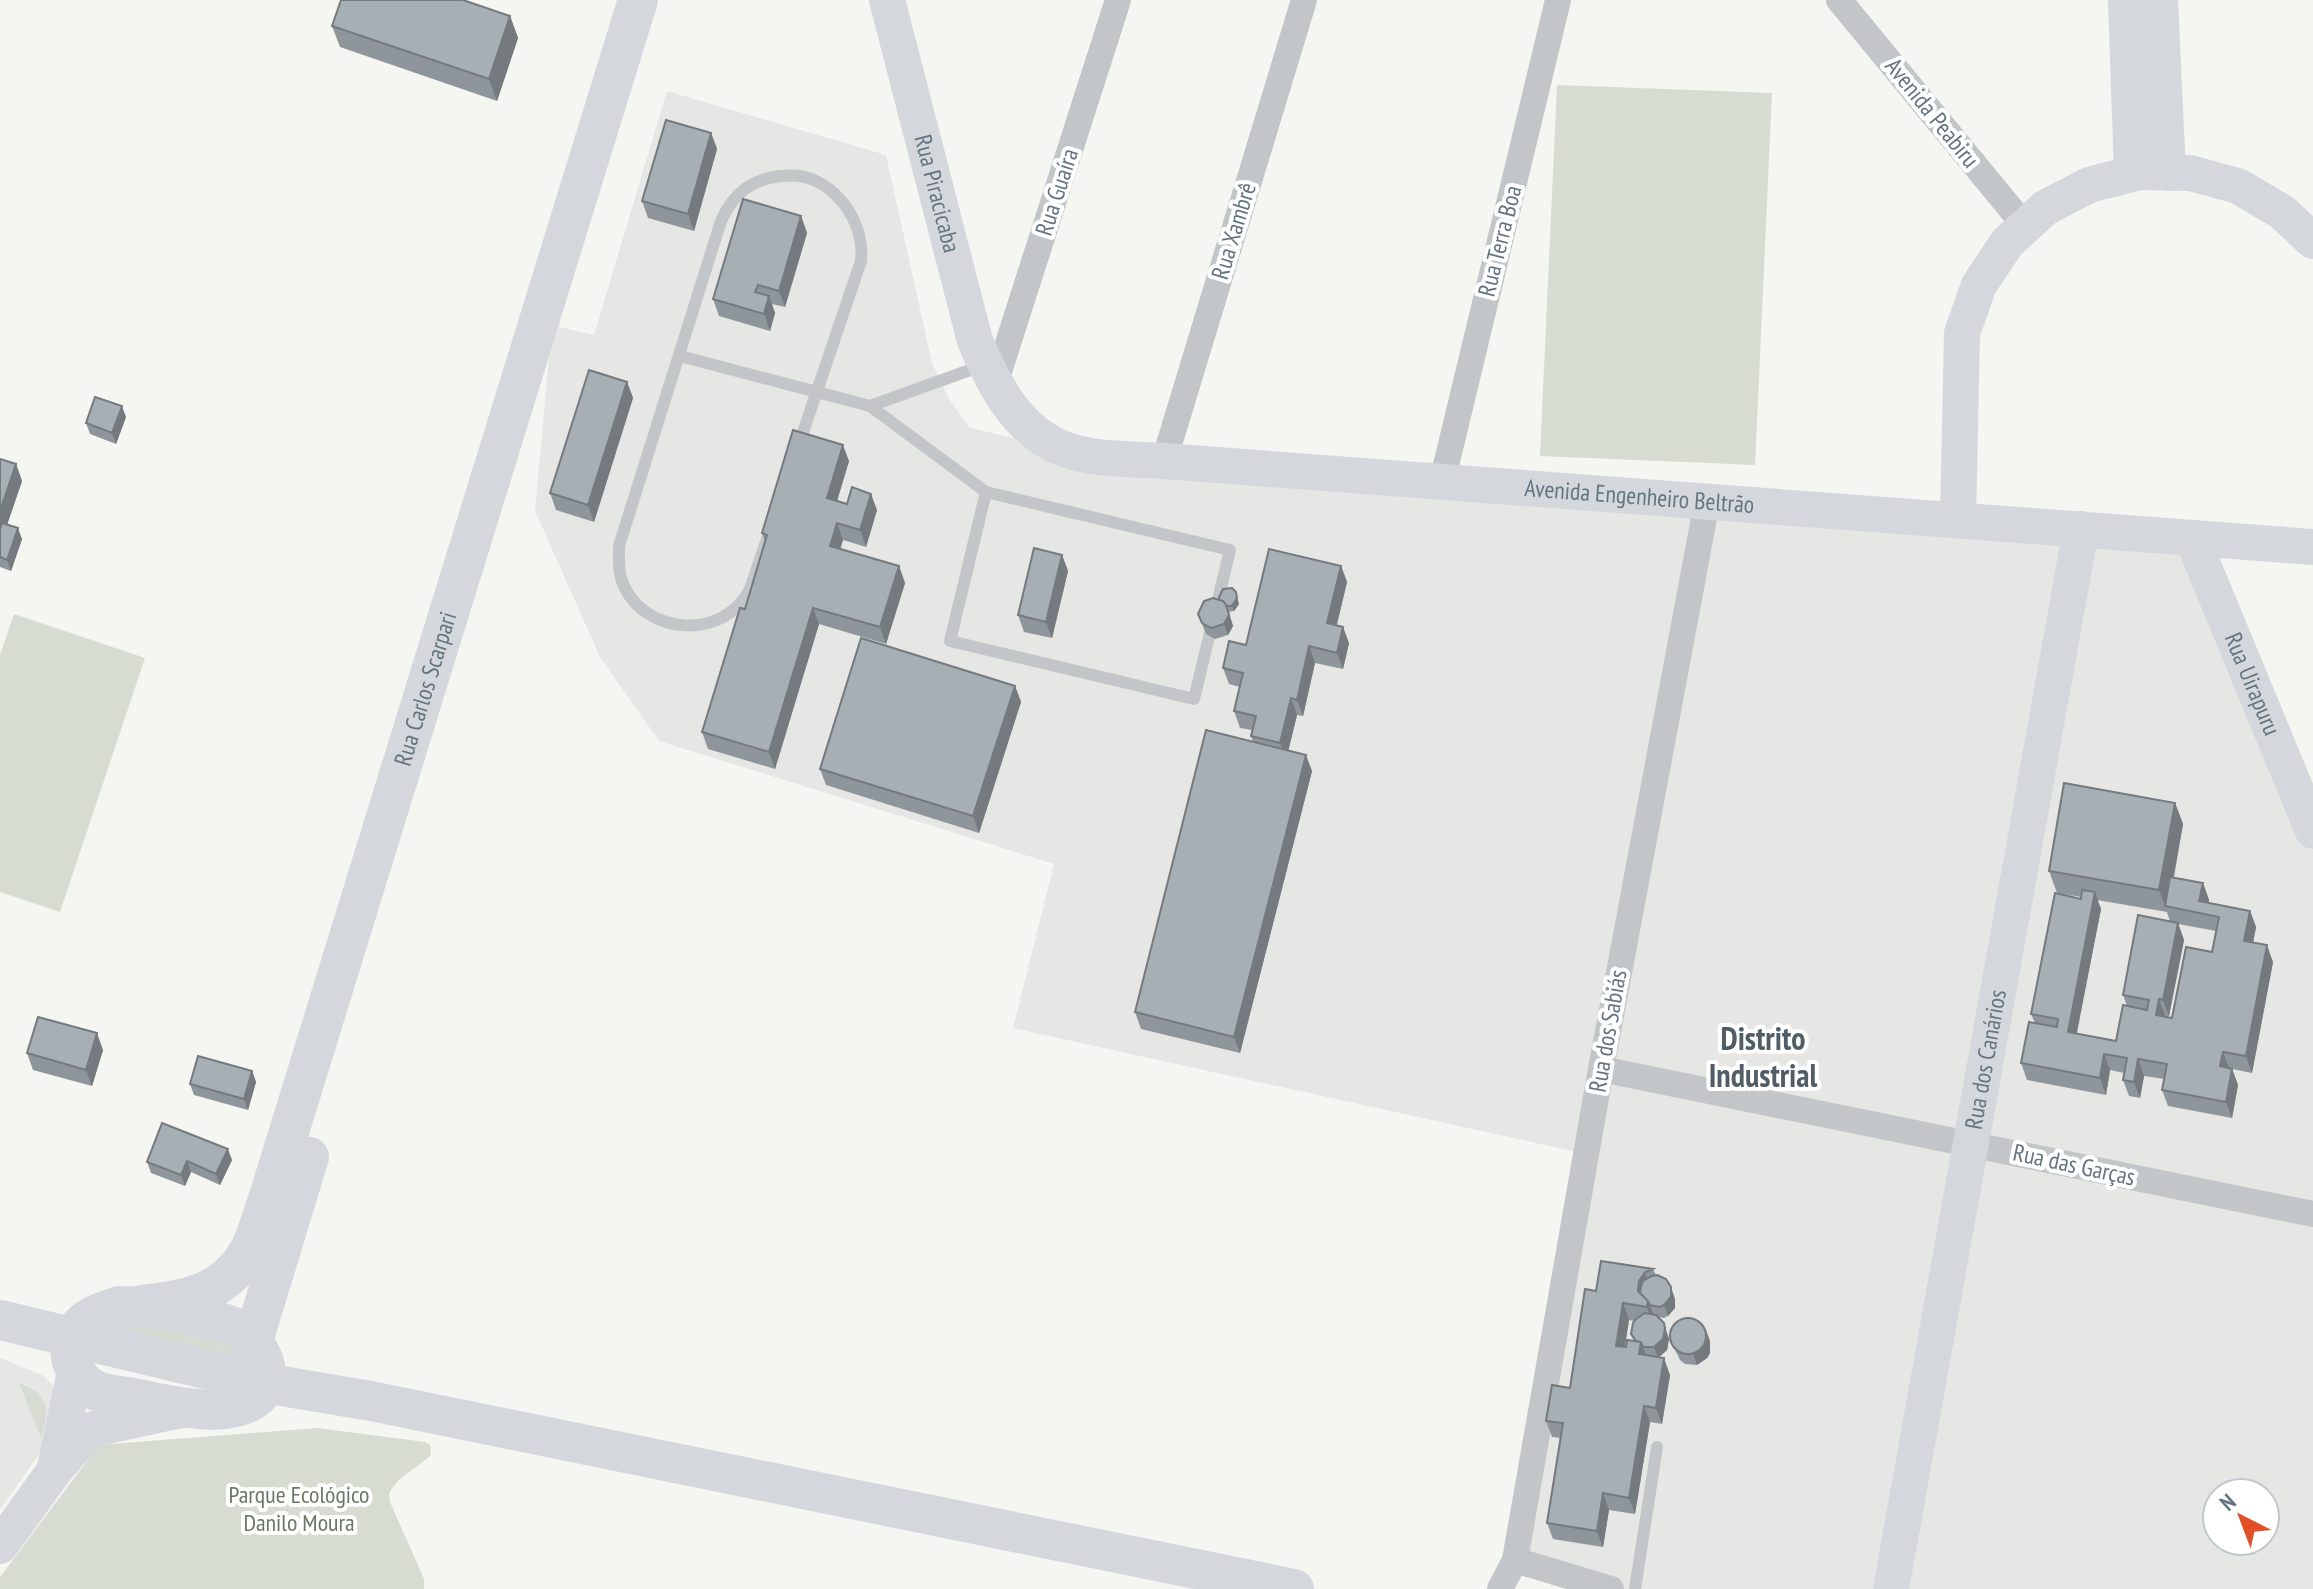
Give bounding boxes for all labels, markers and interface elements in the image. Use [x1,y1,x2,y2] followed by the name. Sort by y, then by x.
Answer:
[1879,51,1986,174] street label: Avenida Peabiru
[907,131,968,256] street label: Rua Piracicaba
[1028,144,1085,239] street label: Rua Guaíra
[1204,179,1263,283] street label: Rua Xambrê
[1471,182,1528,300] street label: Rua Terra Boa
[1524,472,1755,520] street label: Avenida Engenheiro Beltrão
[387,608,463,769] street label: Rua Carlos Scarpari
[2218,628,2288,740] street label: Rua Uirapuru
[1581,967,1634,1095] street label: Rua dos Sabiás
[1958,987,2013,1132] street label: Rua dos Canários
[1709,1017,1818,1096] district label: Distrito Industrial
[2010,1136,2138,1193] street label: Rua das Garças
[2201,1477,2281,1557] north arrow
[229,1479,369,1538] park label: Parque Ecológico Danilo Moura
[2214,1488,2241,1517] text: N

